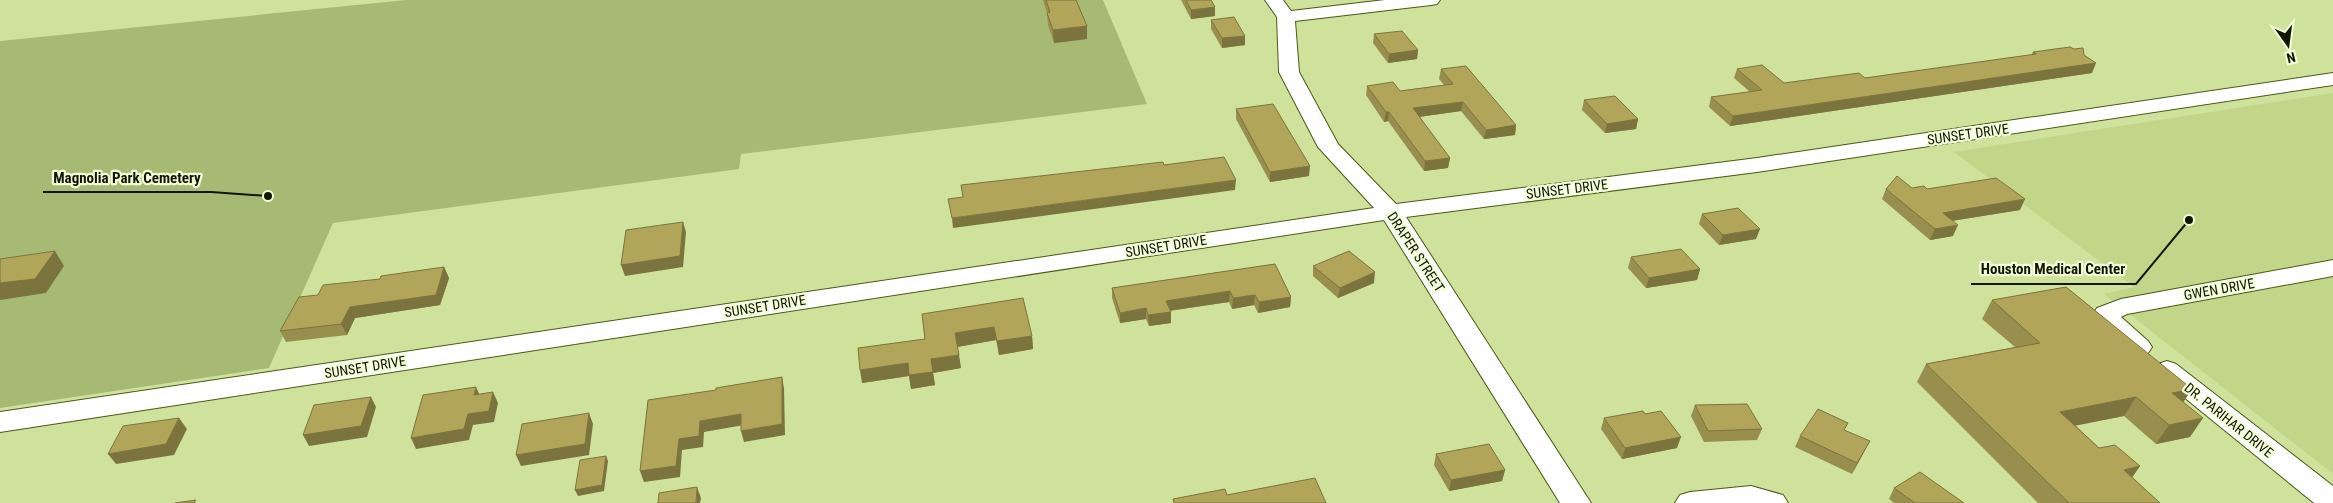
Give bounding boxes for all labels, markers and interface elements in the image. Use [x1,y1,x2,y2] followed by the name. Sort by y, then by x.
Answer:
[2263,20,2313,70] north arrow
[2285,49,2297,66] text: N
[1926,120,2010,148] street label: SUNSET DRIVE
[43,162,211,192] callout: Magnolia Park Cemetery
[53,169,201,187] text: Magnolia Park Cemetery
[1525,176,1609,202] street label: SUNSET DRIVE
[1384,209,1448,295] street label: DRAPER STREET
[1124,232,1208,260] street label: SUNSET DRIVE
[1971,254,2136,284] callout: Houston Medical Center
[1981,260,2125,278] text: Houston Medical Center
[2182,275,2256,303] street label: GWEN DRIVE
[723,292,807,320] street label: SUNSET DRIVE
[323,353,407,381] street label: SUNSET DRIVE
[2181,379,2277,461] street label: DR. PARIHAR DRIVE

